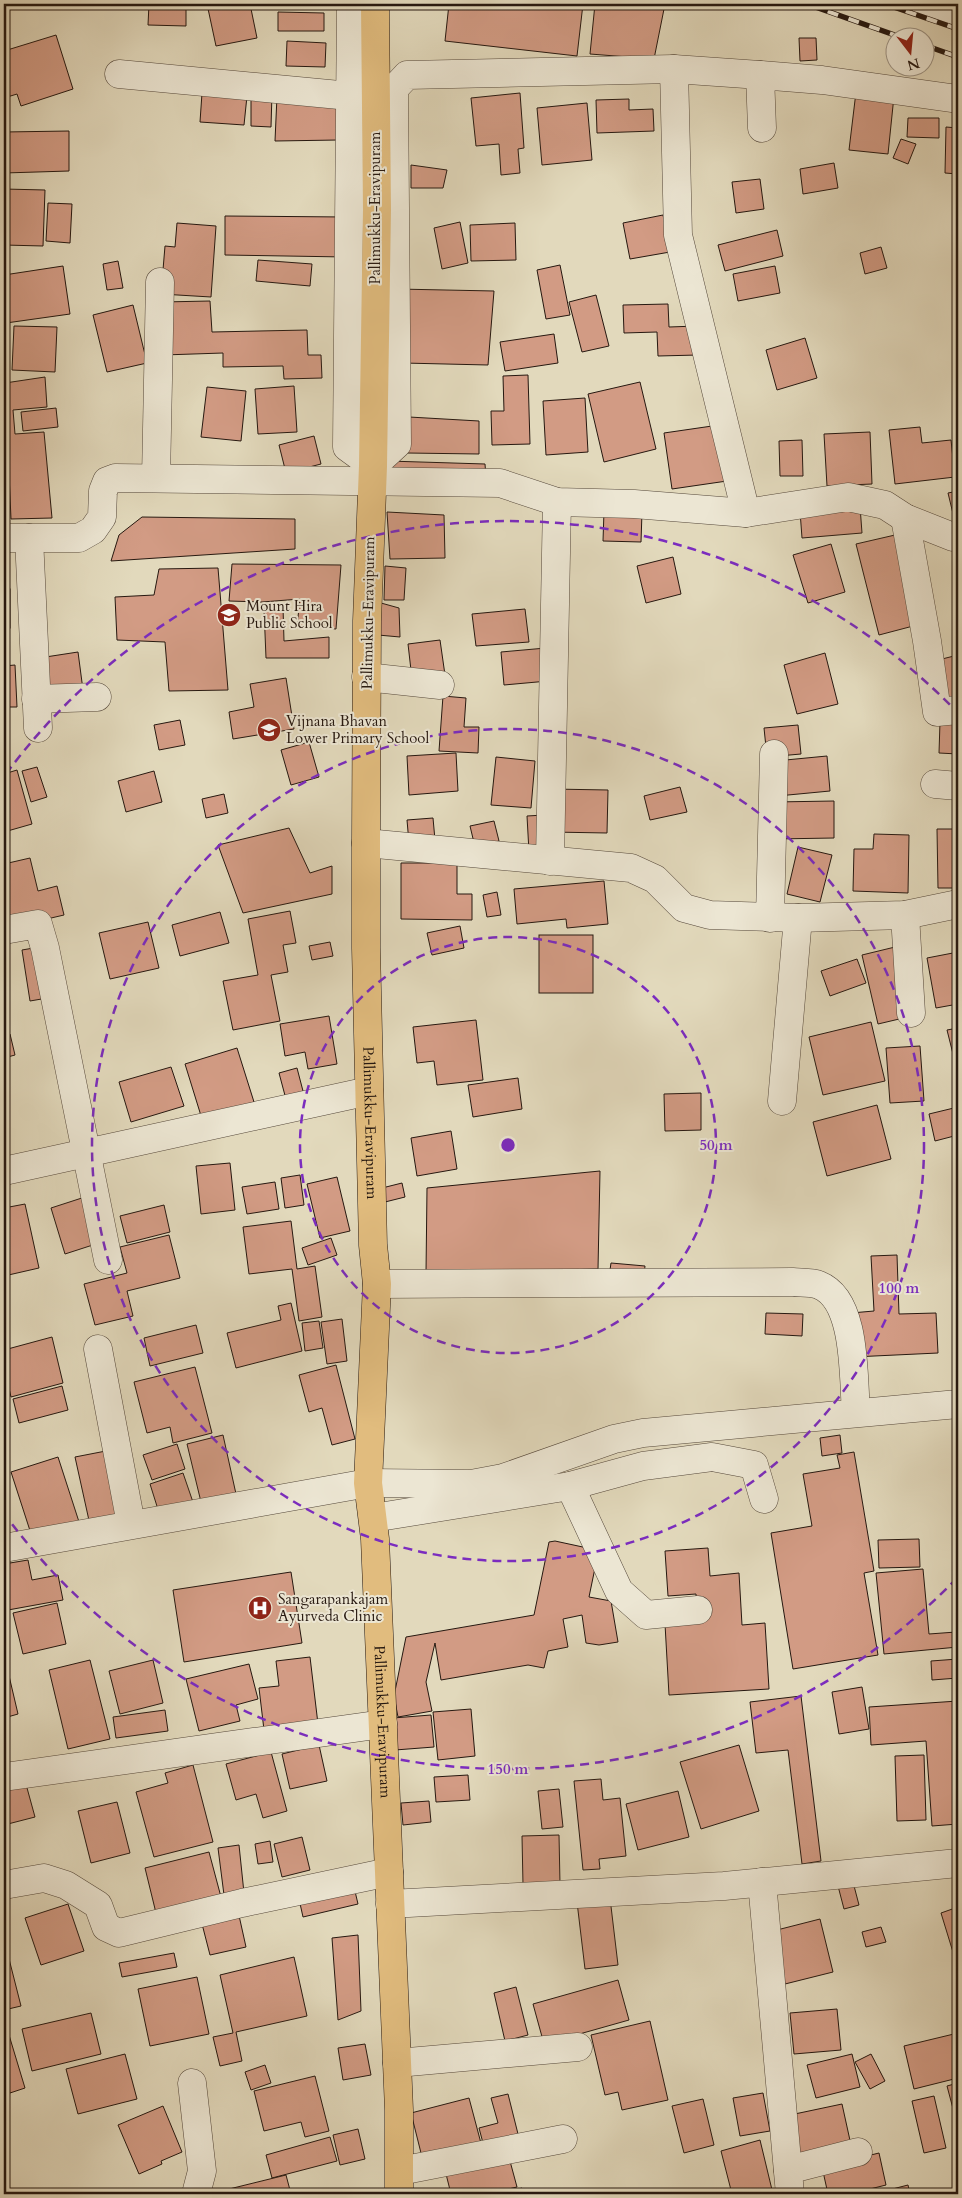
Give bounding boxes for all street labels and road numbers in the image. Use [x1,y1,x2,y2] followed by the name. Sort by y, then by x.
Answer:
[365,131,385,284] street label: Pallimukku-Eravipuram
[357,536,379,690] street label: Pallimukku-Eravipuram
[358,1046,382,1200] street label: Pallimukku-Eravipuram
[369,1645,396,1799] street label: Pallimukku-Eravipuram

